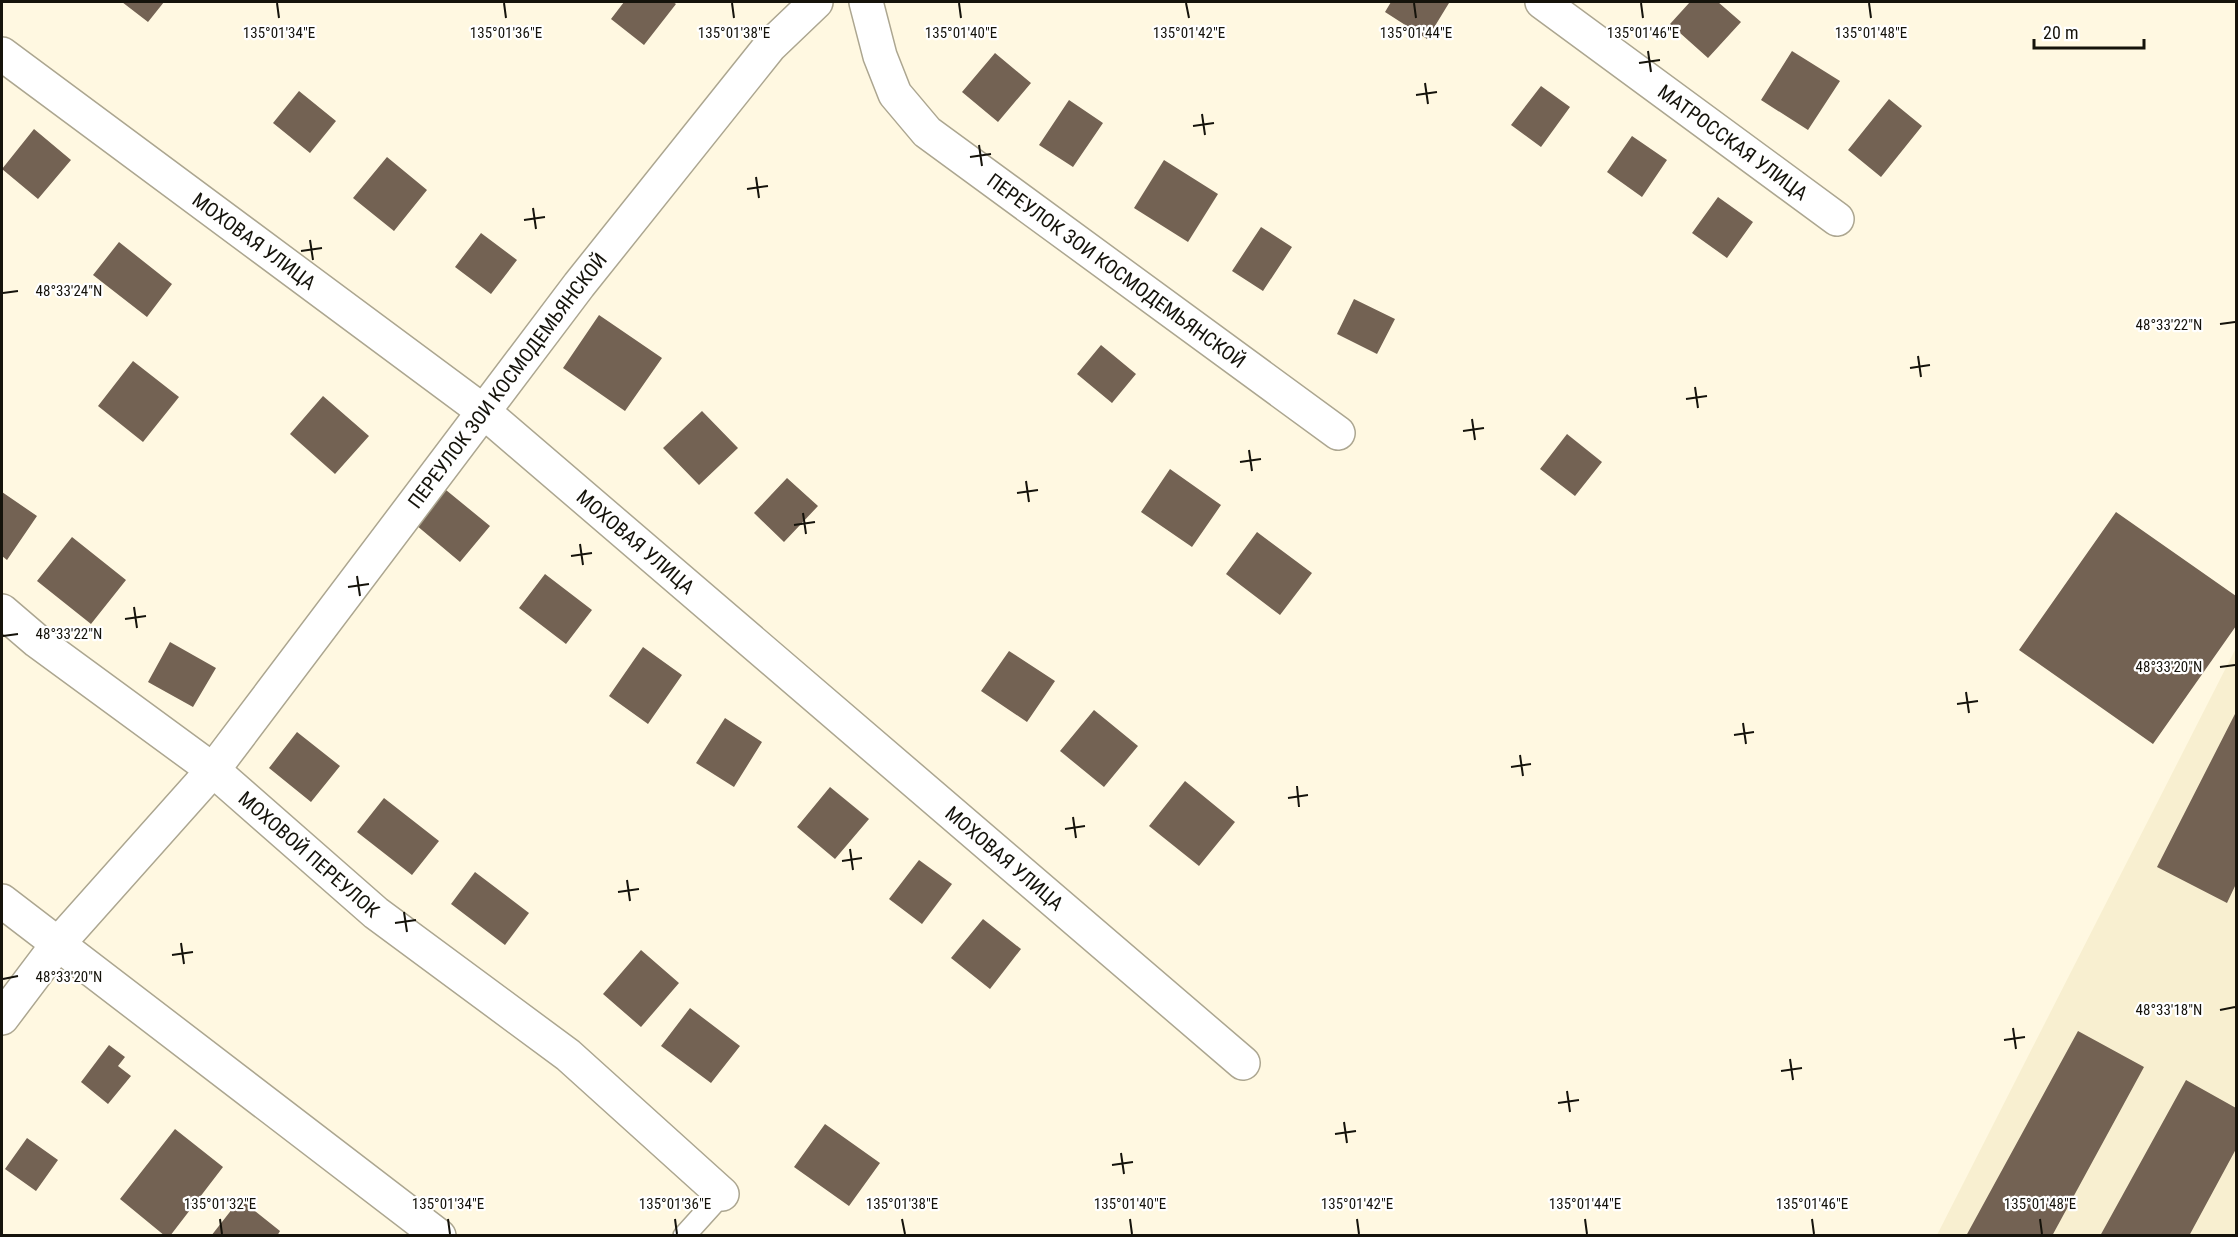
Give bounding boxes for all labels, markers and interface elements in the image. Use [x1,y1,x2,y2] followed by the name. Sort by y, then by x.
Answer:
[2034,12,2144,50] scale bar
[2043,22,2078,43] text: 20 m
[243,24,315,42] text: 135°01'34"E
[470,24,542,42] text: 135°01'36"E
[698,24,770,42] text: 135°01'38"E
[925,24,997,42] text: 135°01'40"E
[1153,24,1225,42] text: 135°01'42"E
[1380,24,1452,42] text: 135°01'44"E
[1607,24,1679,42] text: 135°01'46"E
[1835,24,1907,42] text: 135°01'48"E
[1653,79,1813,206] street label: МАТРОССКАЯ УЛИЦА
[983,168,1250,373] street label: ПЕРЕУЛОК ЗОИ КОСМОДЕМЬЯНСКОЙ
[188,187,321,295] street label: МОХОВАЯ УЛИЦА
[403,248,612,513] street label: ПЕРЕУЛОК ЗОИ КОСМОДЕМЬЯНСКОЙ
[36,282,102,300] text: 48°33'24"N
[2136,316,2202,334] text: 48°33'22"N
[572,485,700,599] street label: МОХОВАЯ УЛИЦА
[36,625,102,643] text: 48°33'22"N
[2136,658,2202,676] text: 48°33'20"N
[234,786,385,923] street label: МОХОВОЙ ПЕРЕУЛОК
[941,801,1069,916] street label: МОХОВАЯ УЛИЦА
[36,968,102,986] text: 48°33'20"N
[2136,1001,2202,1019] text: 48°33'18"N
[184,1195,256,1213] text: 135°01'32"E
[412,1195,484,1213] text: 135°01'34"E
[639,1195,711,1213] text: 135°01'36"E
[866,1195,938,1213] text: 135°01'38"E
[1094,1195,1166,1213] text: 135°01'40"E
[1321,1195,1393,1213] text: 135°01'42"E
[1549,1195,1621,1213] text: 135°01'44"E
[1776,1195,1848,1213] text: 135°01'46"E
[2004,1195,2076,1213] text: 135°01'48"E

